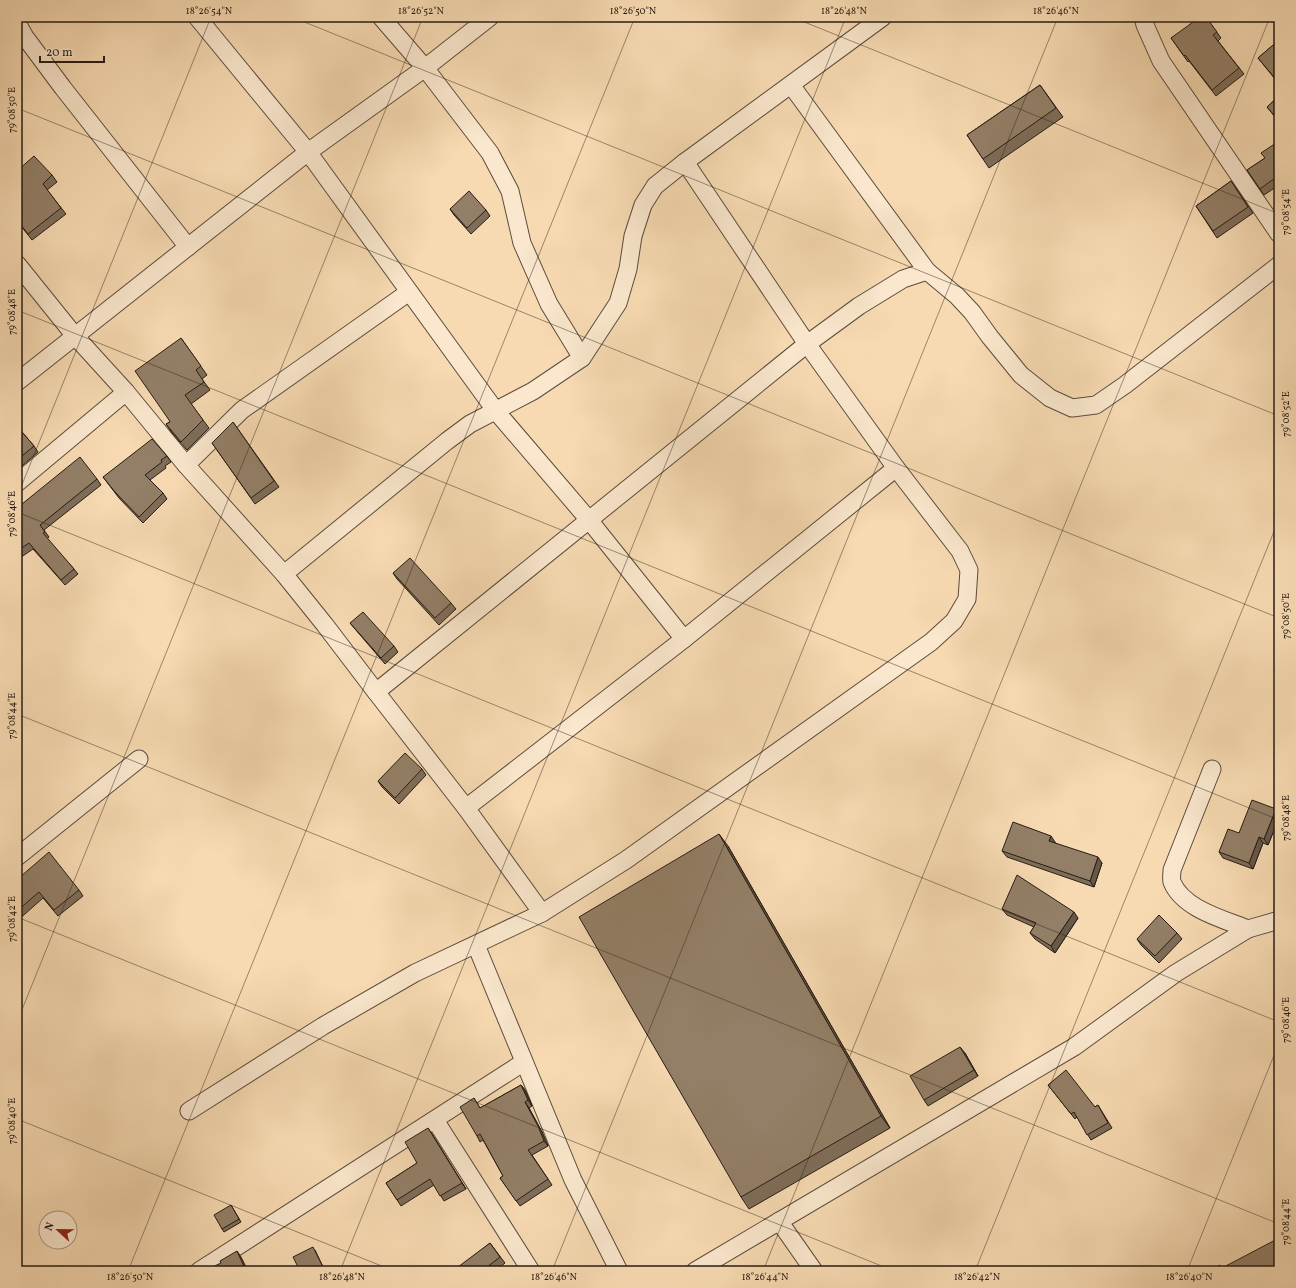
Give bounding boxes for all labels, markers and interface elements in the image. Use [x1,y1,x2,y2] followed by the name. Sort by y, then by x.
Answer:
[186,4,233,18] text: 18°26'54"N
[398,4,444,18] text: 18°26'52"N
[610,4,657,18] text: 18°26'50"N
[821,4,868,18] text: 18°26'48"N
[1033,4,1080,18] text: 18°26'46"N
[40,38,104,64] scale bar
[46,45,73,61] text: 20 m
[5,87,19,133] text: 79°08'50"E
[1279,189,1293,235] text: 79°08'54"E
[5,289,19,335] text: 79°08'48"E
[1279,391,1293,437] text: 79°08'52"E
[5,491,19,537] text: 79°08'46"E
[1279,593,1293,639] text: 79°08'50"E
[5,693,19,739] text: 79°08'44"E
[1279,795,1293,841] text: 79°08'48"E
[5,896,19,942] text: 79°08'42"E
[1279,997,1293,1043] text: 79°08'46"E
[5,1098,19,1144] text: 79°08'40"E
[1279,1199,1293,1245] text: 79°08'44"E
[38,1210,78,1250] north arrow
[42,1220,59,1233] text: N
[107,1270,154,1284] text: 18°26'50"N
[319,1270,366,1284] text: 18°26'48"N
[531,1270,578,1284] text: 18°26'46"N
[742,1270,789,1284] text: 18°26'44"N
[954,1270,1001,1284] text: 18°26'42"N
[1166,1270,1213,1284] text: 18°26'40"N

